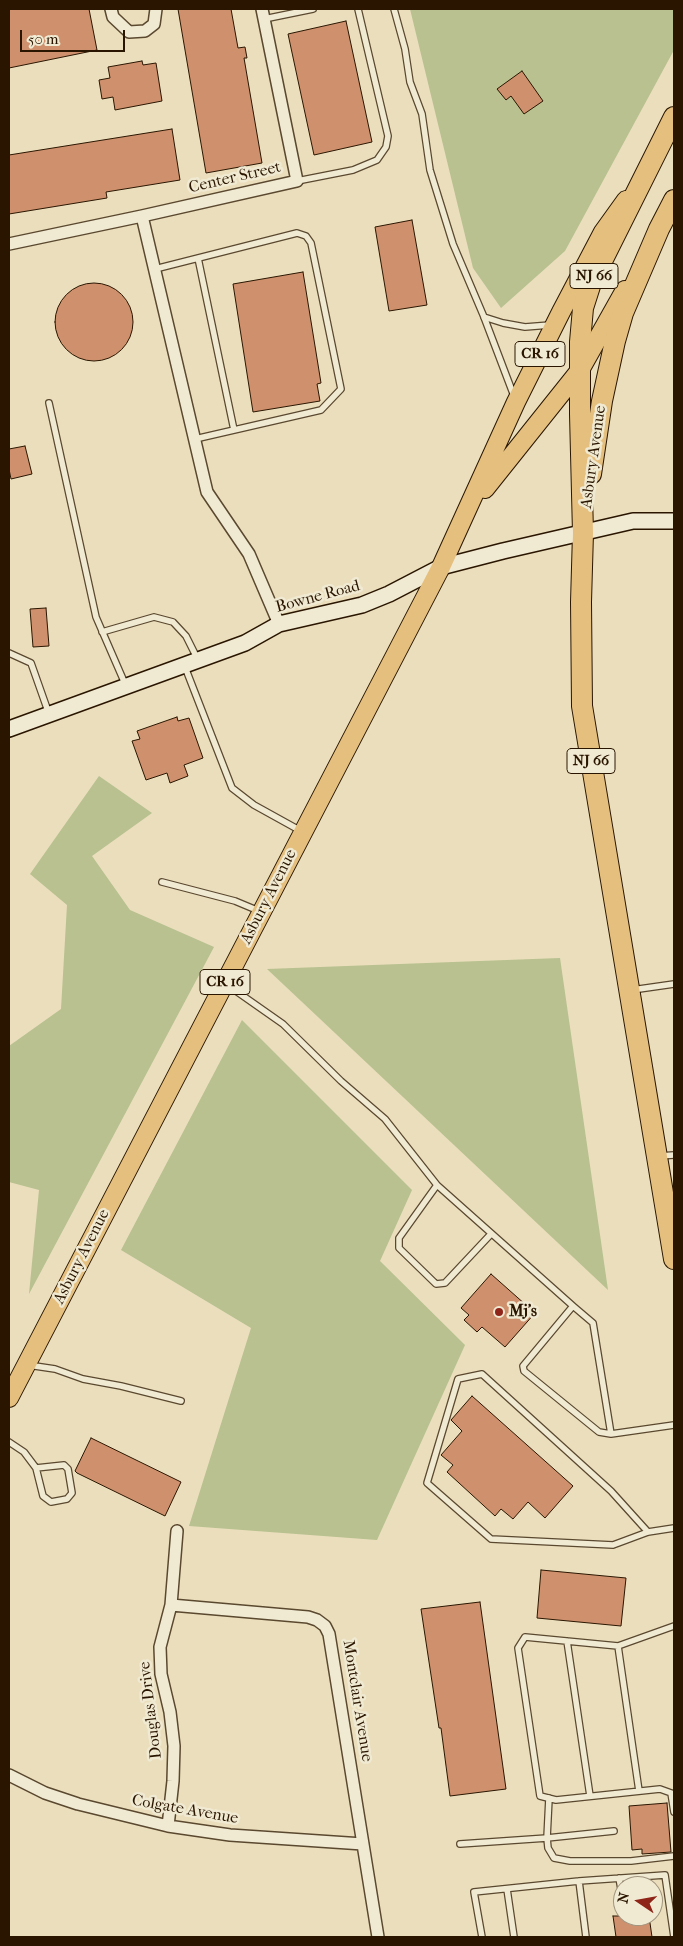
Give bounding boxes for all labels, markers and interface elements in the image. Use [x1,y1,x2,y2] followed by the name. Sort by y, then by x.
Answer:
[22,20,128,52] scale bar
[28,30,58,48] text: 50 m
[187,158,283,198] street label: Center Street
[570,264,618,288] road number: NJ 66
[515,342,565,366] road number: CR 16
[577,404,611,510] street label: Asbury Avenue
[274,577,362,617] street label: Bowne Road
[567,748,615,774] road number: NJ 66
[237,846,301,948] street label: Asbury Avenue
[200,970,250,994] road number: CR 16
[50,1206,114,1308] street label: Asbury Avenue
[509,1302,537,1322] place label: Mj's
[493,1306,505,1318] marker: Mj's
[338,1639,376,1763] street label: Montclair Avenue
[135,1660,167,1760] street label: Douglas Drive
[130,1791,240,1829] street label: Colgate Avenue
[613,1876,663,1926] north arrow
[614,1891,633,1905] text: N

